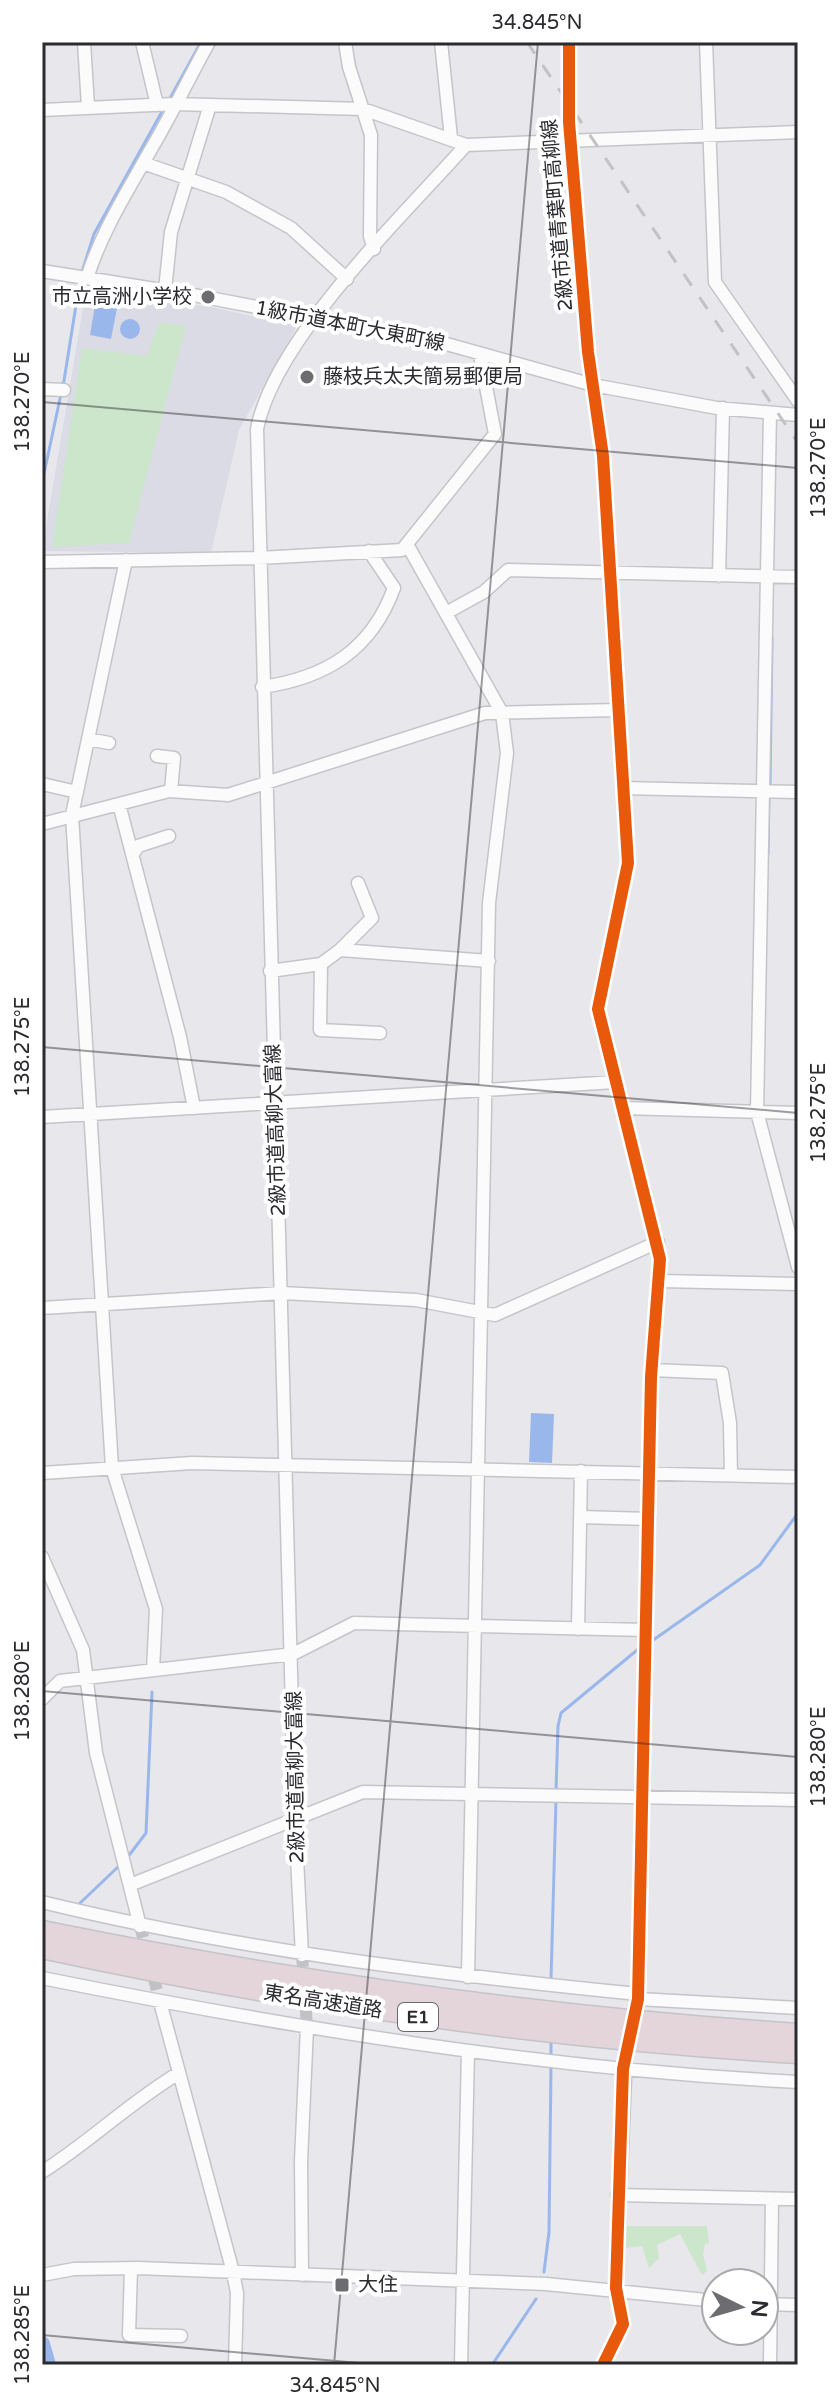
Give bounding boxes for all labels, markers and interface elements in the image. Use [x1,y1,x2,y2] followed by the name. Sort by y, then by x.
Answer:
[491,11,583,35] text: 34.845°N
[538,118,578,312] street label: 2級市道青葉町高柳線
[52,285,192,309] place label: 市立高洲小学校
[199,288,217,306] marker: 市立高洲小学校
[253,296,447,356] street label: 1級市道本町大東町線
[11,352,35,452] text: 138.270°E
[323,365,523,389] place label: 藤枝兵太夫簡易郵便局
[298,368,316,386] marker: 藤枝兵太夫簡易郵便局
[807,418,831,518] text: 138.270°E
[11,997,35,1097] text: 138.275°E
[261,1043,291,1217] street label: 2級市道高柳大富線
[807,1063,831,1163] text: 138.275°E
[11,1641,35,1741] text: 138.280°E
[282,1691,310,1863] street label: 2級市道高柳大富線
[807,1707,831,1807] text: 138.280°E
[262,1981,384,2023] street label: 東名高速道路
[398,2003,438,2031] road number: E1
[700,2267,780,2347] north arrow
[358,2273,398,2297] place label: 大住
[333,2276,351,2294] marker: 大住
[11,2285,35,2385] text: 138.285°E
[745,2299,773,2319] text: N
[289,2374,381,2398] text: 34.845°N

